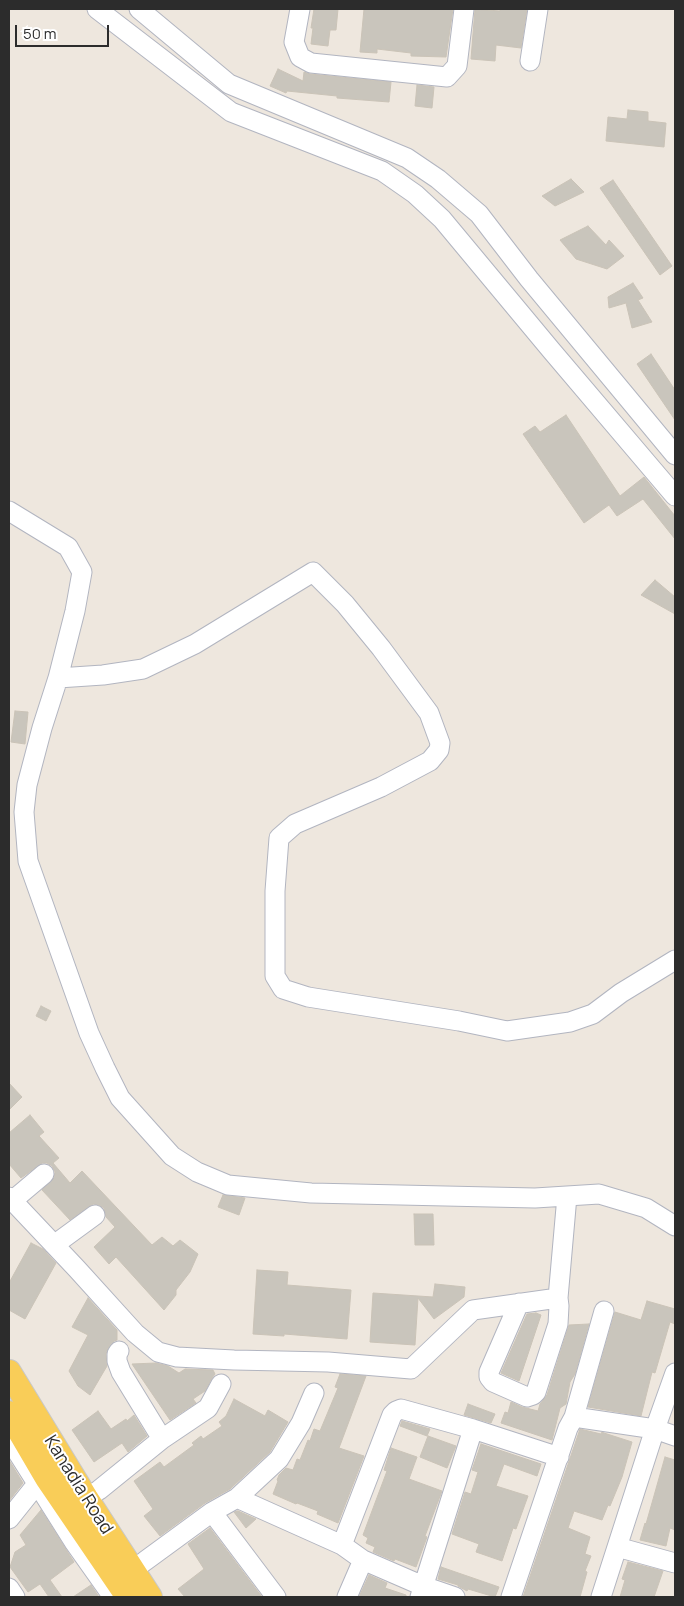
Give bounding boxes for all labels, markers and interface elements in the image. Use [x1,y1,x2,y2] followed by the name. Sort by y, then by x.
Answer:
[18,15,111,47] scale bar
[23,23,57,44] text: 50 m
[39,1432,117,1538] street label: Kanadia Road

